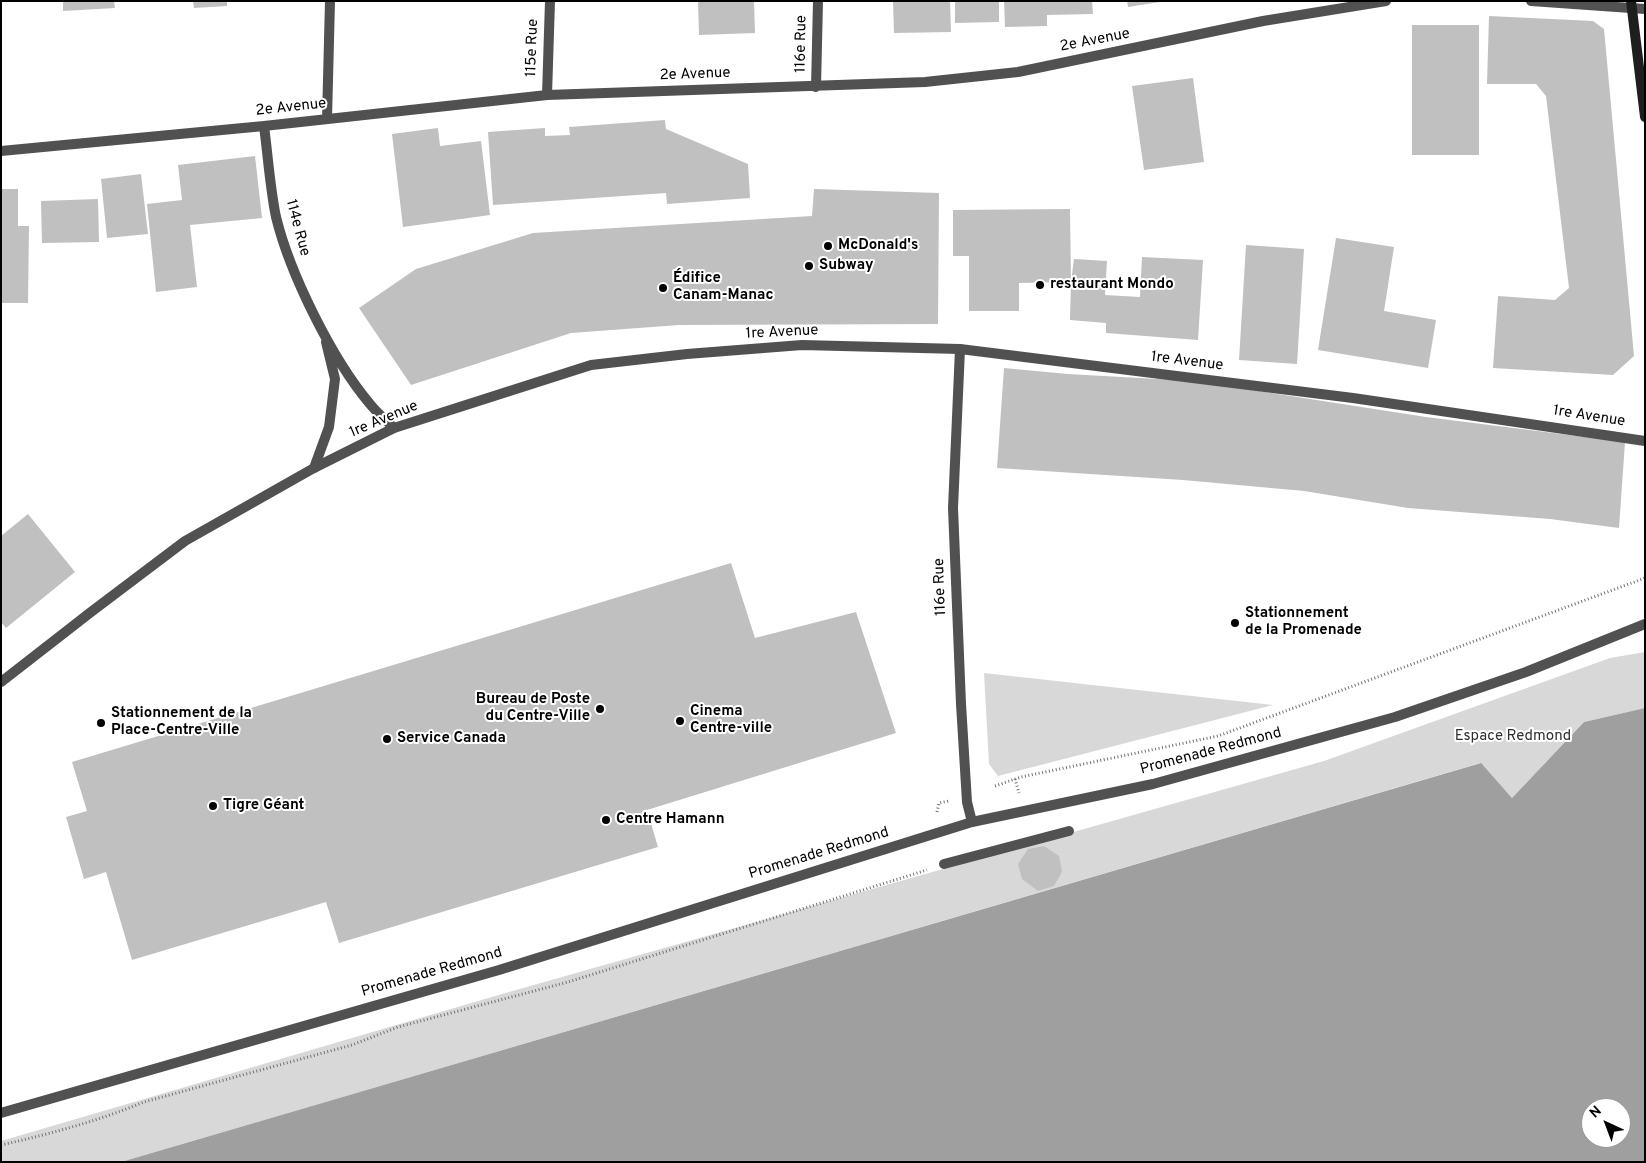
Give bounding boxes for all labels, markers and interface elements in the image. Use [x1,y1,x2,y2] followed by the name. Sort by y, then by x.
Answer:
[792,15,812,73] street label: 116e Rue
[523,19,543,77] street label: 115e Rue
[1058,25,1132,57] street label: 2e Avenue
[659,65,731,85] street label: 2e Avenue
[255,95,327,121] street label: 2e Avenue
[281,198,313,258] street label: 114e Rue
[838,237,918,255] place label: McDonald's
[822,240,834,252] marker: McDonald's
[819,257,873,275] place label: Subway
[803,260,815,272] marker: Subway
[673,270,774,305] place label: Édifice Canam-Manac
[1050,276,1174,294] place label: restaurant Mondo
[1034,279,1046,291] marker: restaurant Mondo
[657,282,669,294] marker: Édifice Canam-Manac
[745,322,819,344] street label: 1re Avenue
[1150,349,1224,375] street label: 1re Avenue
[347,397,421,443] street label: 1re Avenue
[1552,402,1626,432] street label: 1re Avenue
[931,558,951,616] street label: 116e Rue
[1245,605,1362,640] place label: Stationnement de la Promenade
[1229,617,1241,629] marker: Stationnement de la Promenade
[476,691,590,726] place label: Bureau de Poste du Centre-Ville
[594,703,606,715] marker: Bureau de Poste du Centre-Ville
[690,703,772,738] place label: Cinema Centre-ville
[111,705,252,740] place label: Stationnement de la Place-Centre-Ville
[674,715,686,727] marker: Cinema Centre-ville
[95,717,107,729] marker: Stationnement de la Place-Centre-Ville
[1138,724,1284,780] street label: Promenade Redmond
[1455,728,1571,746] park label: Espace Redmond
[397,730,506,748] place label: Service Canada
[381,733,393,745] marker: Service Canada
[223,797,304,815] place label: Tigre Géant
[207,800,219,812] marker: Tigre Géant
[616,811,725,829] place label: Centre Hamann
[600,814,612,826] marker: Centre Hamann
[747,824,891,884] street label: Promenade Redmond
[359,944,505,1002] street label: Promenade Redmond
[1581,1098,1631,1148] north arrow
[1587,1103,1606,1122] text: N

